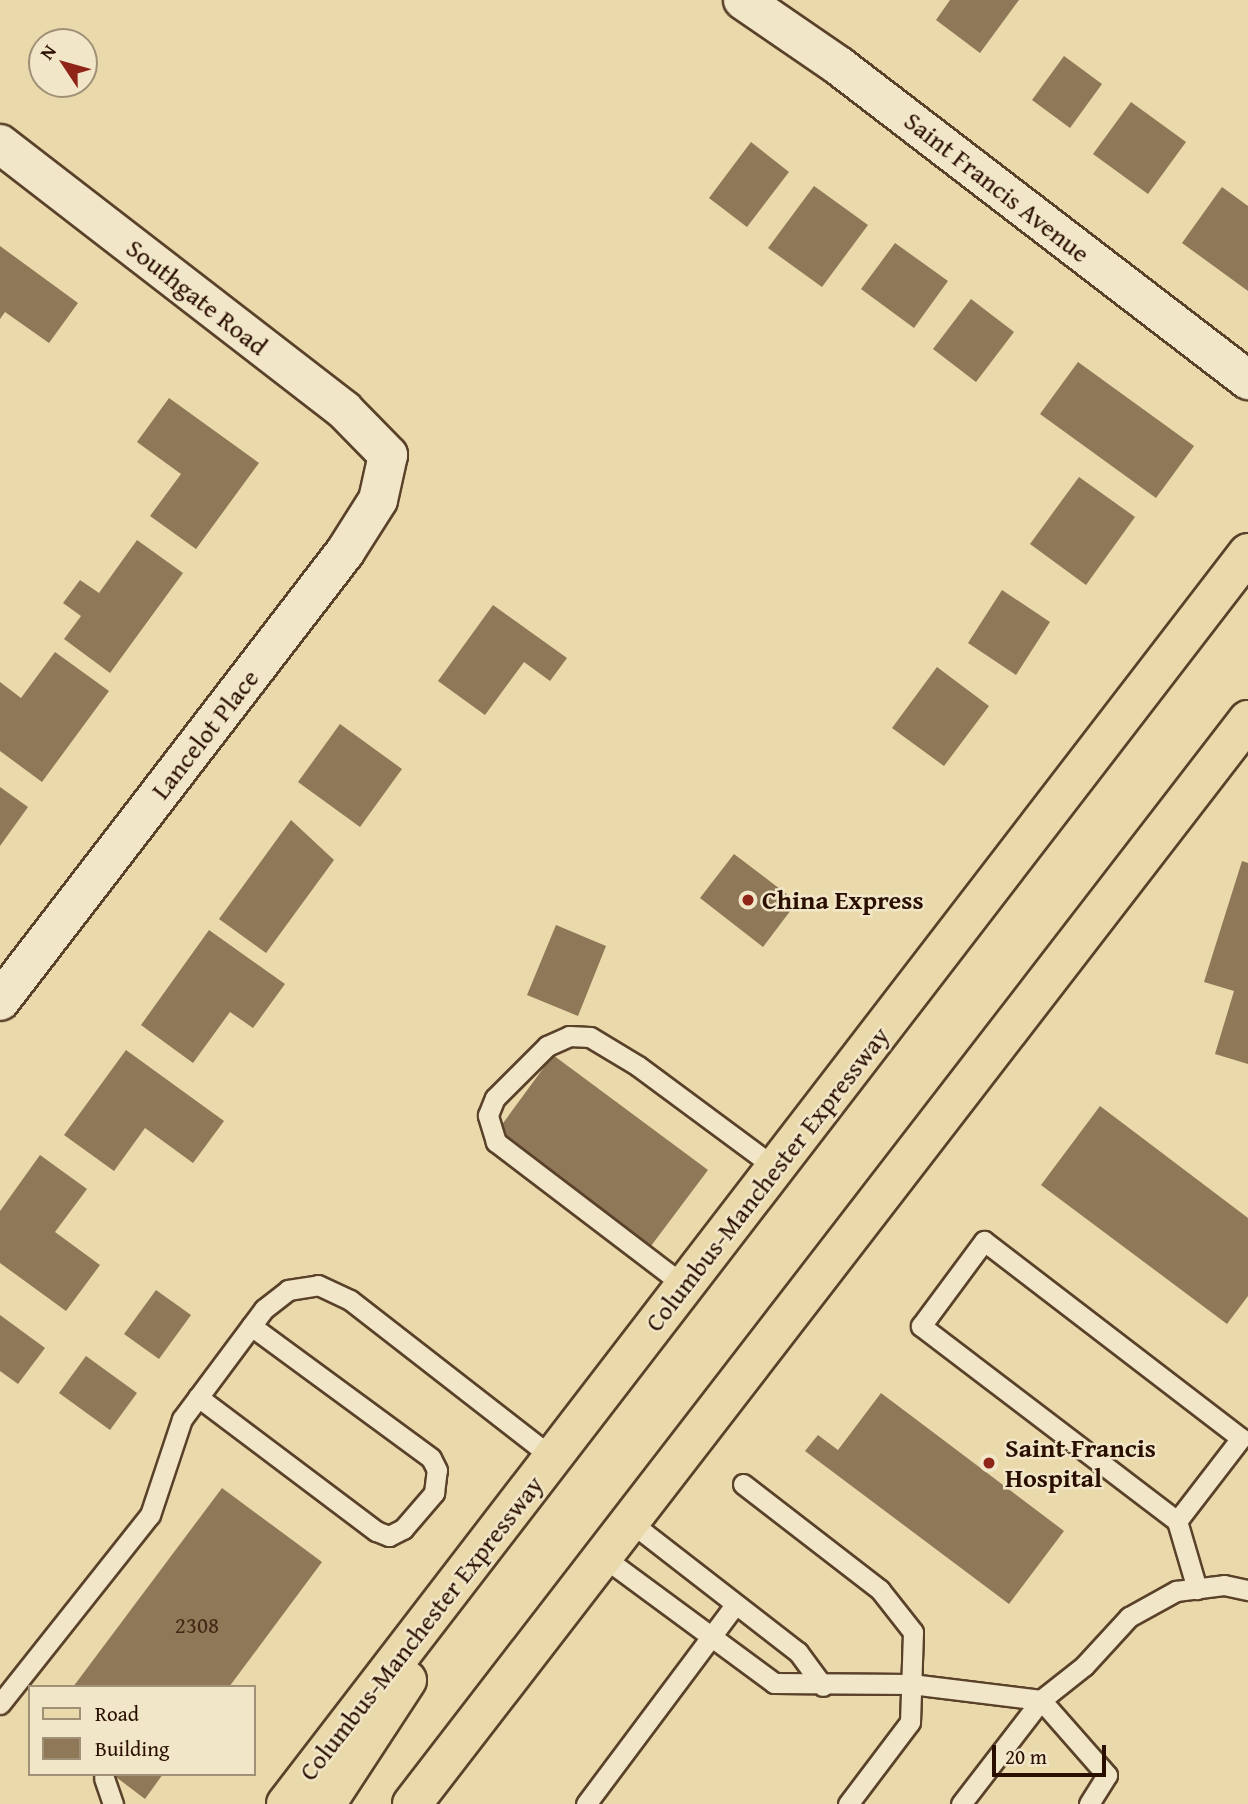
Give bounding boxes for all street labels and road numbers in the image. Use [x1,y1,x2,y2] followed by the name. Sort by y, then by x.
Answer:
[898,105,1096,269] street label: Saint Francis Avenue
[120,232,274,362] street label: Southgate Road
[145,663,265,805] street label: Lancelot Place
[638,1020,896,1338] street label: Columbus-Manchester Expressway
[292,1469,550,1787] street label: Columbus-Manchester Expressway

